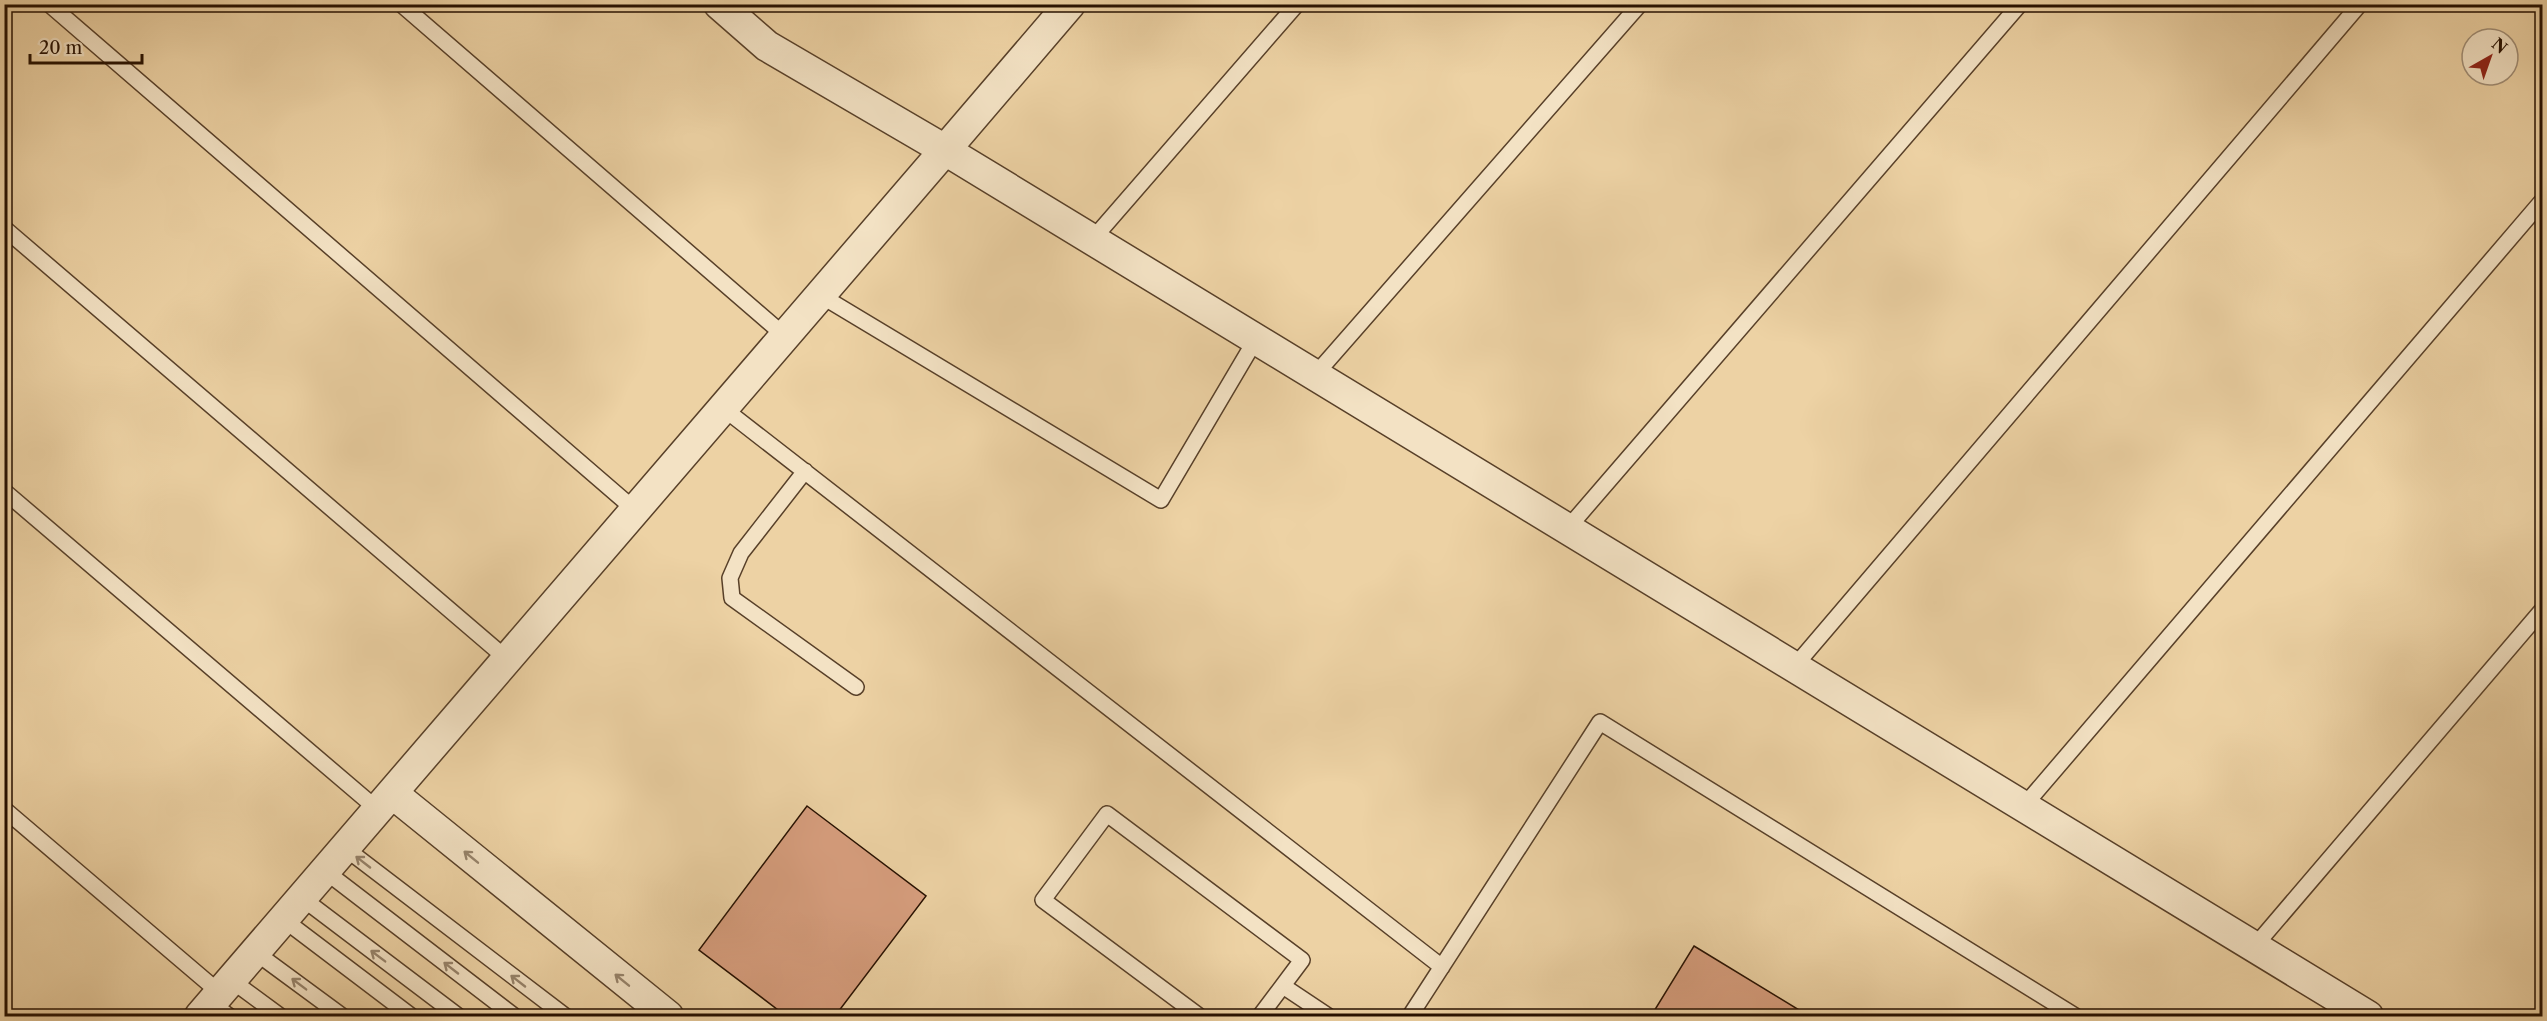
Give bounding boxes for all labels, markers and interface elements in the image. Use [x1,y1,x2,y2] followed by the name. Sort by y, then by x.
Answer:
[30,27,142,65] scale bar
[2460,27,2520,87] north arrow
[2488,33,2511,58] text: N
[39,37,83,59] text: 20 m
[463,850,479,863] one-way arrow
[356,856,372,868] one-way arrow
[371,949,387,962] one-way arrow
[443,962,459,975] one-way arrow
[615,973,631,986] one-way arrow
[510,974,526,987] one-way arrow
[291,978,307,990] one-way arrow

